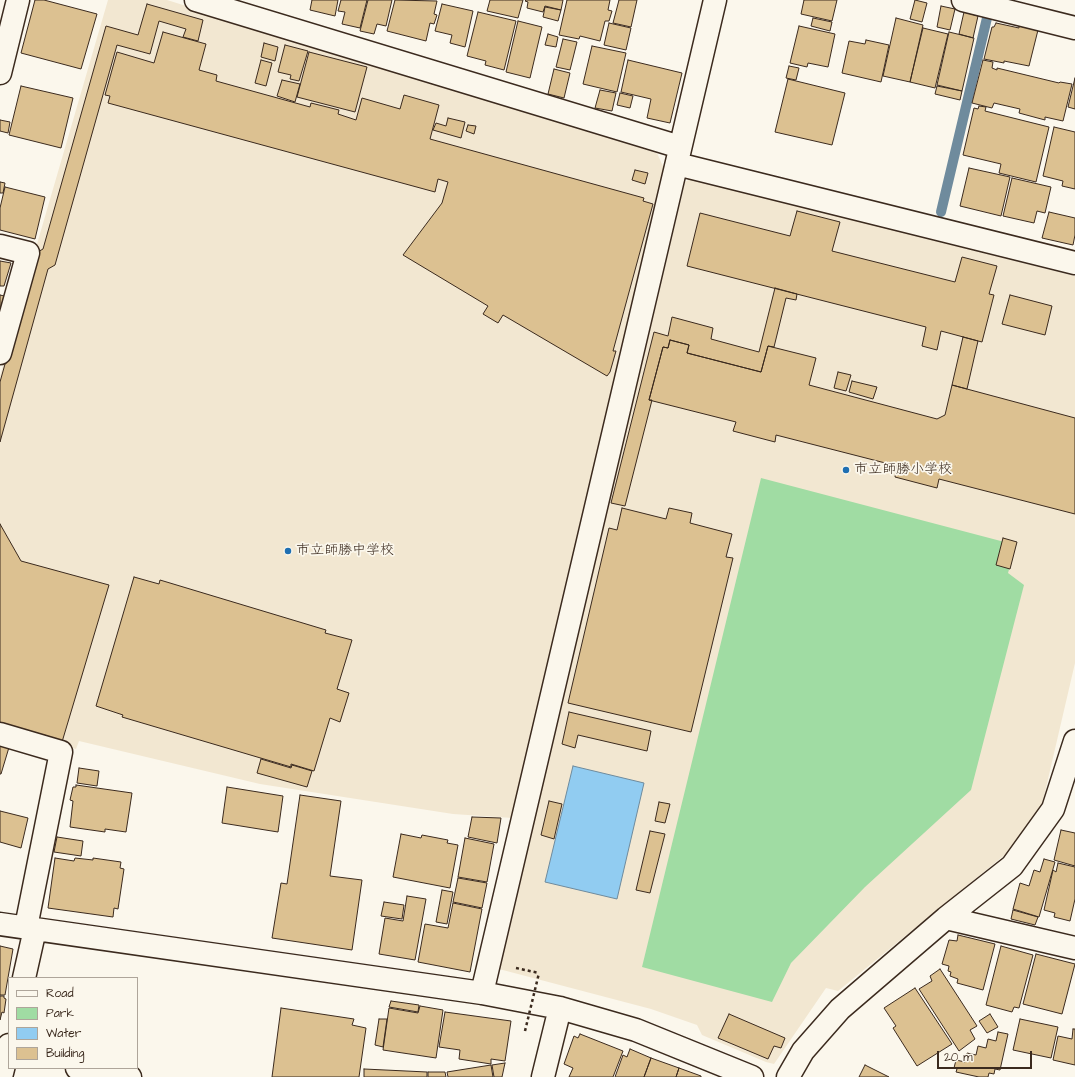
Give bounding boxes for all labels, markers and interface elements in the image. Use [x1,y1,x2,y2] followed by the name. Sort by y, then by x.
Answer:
[854,462,952,478] place label: 市立師勝小学校
[841,465,851,475] marker: 市立師勝小学校
[296,543,394,559] place label: 市立師勝中学校
[283,546,293,556] marker: 市立師勝中学校
[8,977,138,1069] legend
[46,985,74,1002] text: Road
[46,1005,74,1022] text: Park
[46,1025,81,1042] text: Water
[939,1043,1034,1069] scale bar
[46,1045,84,1062] text: Building
[944,1049,973,1066] text: 20 m

